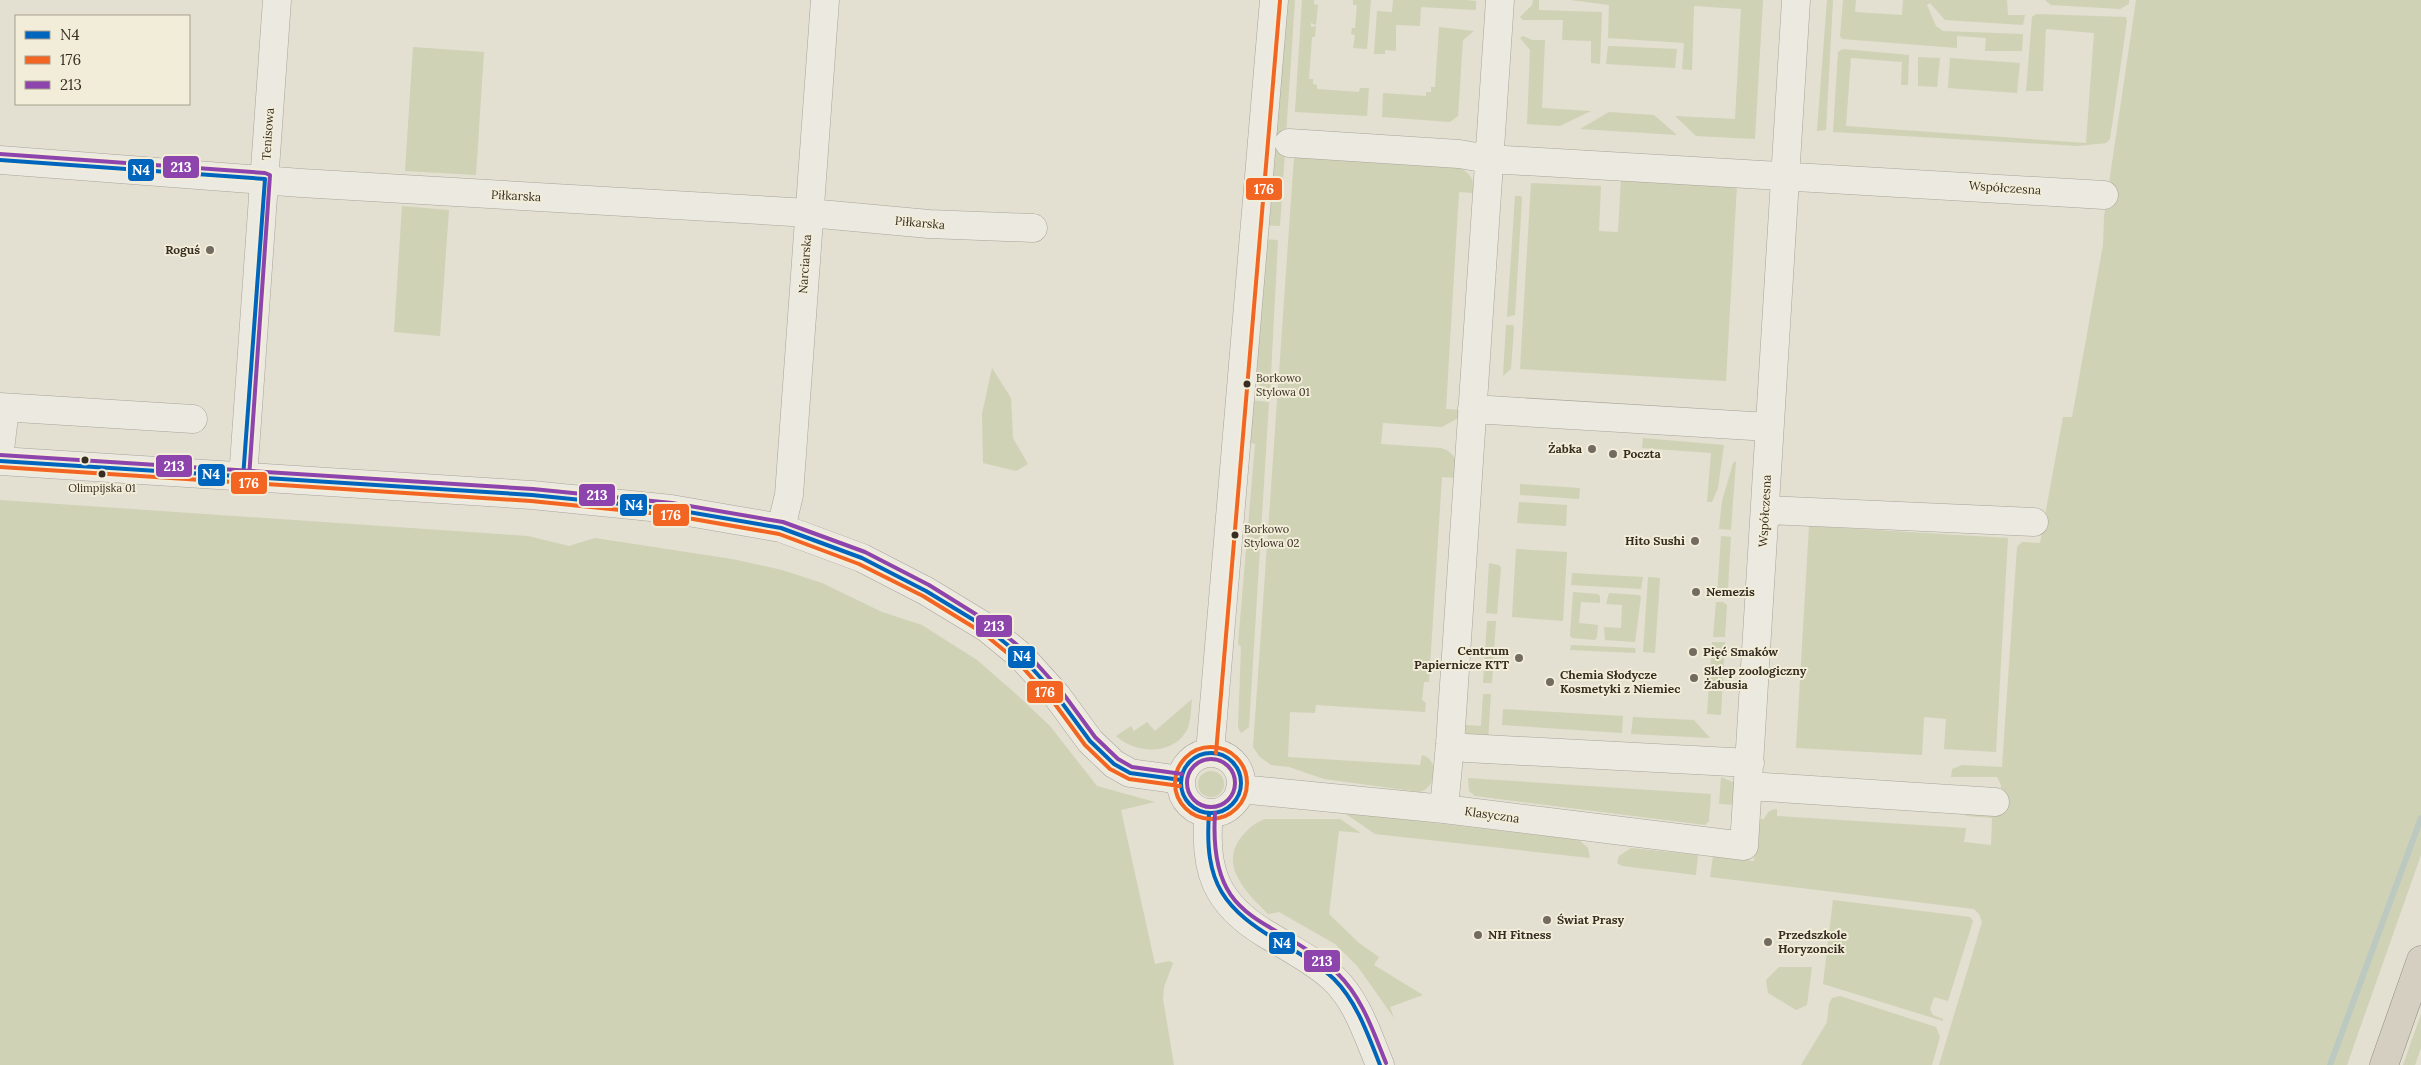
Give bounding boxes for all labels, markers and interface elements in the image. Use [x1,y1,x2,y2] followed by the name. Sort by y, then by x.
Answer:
[15,15,190,105] legend
[60,25,80,44] text: N4
[60,50,81,69] text: 176
[60,75,82,94] text: 213
[258,107,277,161] street label: Tenisowa
[162,155,200,179] line badge: 213
[127,158,155,182] line badge: N4
[171,158,192,176] text: 213
[132,161,151,179] text: N4
[1245,177,1283,201] line badge: 176
[1968,177,2042,198] street label: Współczesna
[1254,180,1274,198] text: 176
[491,187,542,204] street label: Piłkarska
[894,213,946,232] street label: Piłkarska
[795,234,814,294] street label: Narciarska
[165,242,200,257] place label: Roguś
[204,244,216,256] marker: Roguś
[1256,371,1310,399] place label: Borkowo Stylowa 01
[1242,379,1252,389] marker: Borkowo Stylowa 01
[1548,441,1583,456] place label: Żabka
[1586,443,1598,455] marker: Żabka
[1623,446,1661,461] place label: Poczta
[1607,448,1619,460] marker: Poczta
[155,454,193,478] line badge: 213
[80,455,90,465] unlabelled marker
[164,457,185,475] text: 213
[197,463,226,487] line badge: N4
[202,465,221,483] text: N4
[97,469,107,479] marker: Olimpijska 01
[230,471,268,495] line badge: 176
[239,474,259,492] text: 176
[1755,474,1774,548] street label: Współczesna
[68,481,136,495] place label: Olimpijska 01
[578,483,616,507] line badge: 213
[587,486,608,504] text: 213
[619,493,648,517] line badge: N4
[625,496,644,514] text: N4
[652,503,690,527] line badge: 176
[661,506,681,524] text: 176
[1244,522,1300,550] place label: Borkowo Stylowa 02
[1230,530,1240,540] marker: Borkowo Stylowa 02
[1625,533,1685,548] place label: Hito Sushi
[1689,535,1701,547] marker: Hito Sushi
[1706,584,1755,599] place label: Nemezis
[1690,586,1702,598] marker: Nemezis
[975,614,1013,638] line badge: 213
[984,617,1005,635] text: 213
[1414,643,1509,672] place label: Centrum Papiernicze KTT
[1703,644,1778,659] place label: Pięć Smaków
[1007,645,1036,669] line badge: N4
[1687,646,1699,658] marker: Pięć Smaków
[1013,647,1032,665] text: N4
[1513,652,1525,664] marker: Centrum Papiernicze KTT
[1704,663,1807,692] place label: Sklep zoologiczny Żabusia
[1560,667,1681,696] place label: Chemia Słodycze Kosmetyki z Niemiec
[1688,672,1700,684] marker: Sklep zoologiczny Żabusia
[1544,676,1556,688] marker: Chemia Słodycze Kosmetyki z Niemiec
[1026,680,1064,704] line badge: 176
[1035,683,1055,701] text: 176
[1464,803,1520,826] street label: Klasyczna
[1557,912,1625,927] place label: Świat Prasy
[1541,914,1553,926] marker: Świat Prasy
[1488,927,1552,942] place label: NH Fitness
[1778,927,1847,956] place label: Przedszkole Horyzoncik
[1472,929,1484,941] marker: NH Fitness
[1268,931,1296,955] line badge: N4
[1273,934,1292,952] text: N4
[1762,936,1774,948] marker: Przedszkole Horyzoncik
[1303,949,1341,973] line badge: 213
[1312,952,1333,970] text: 213

